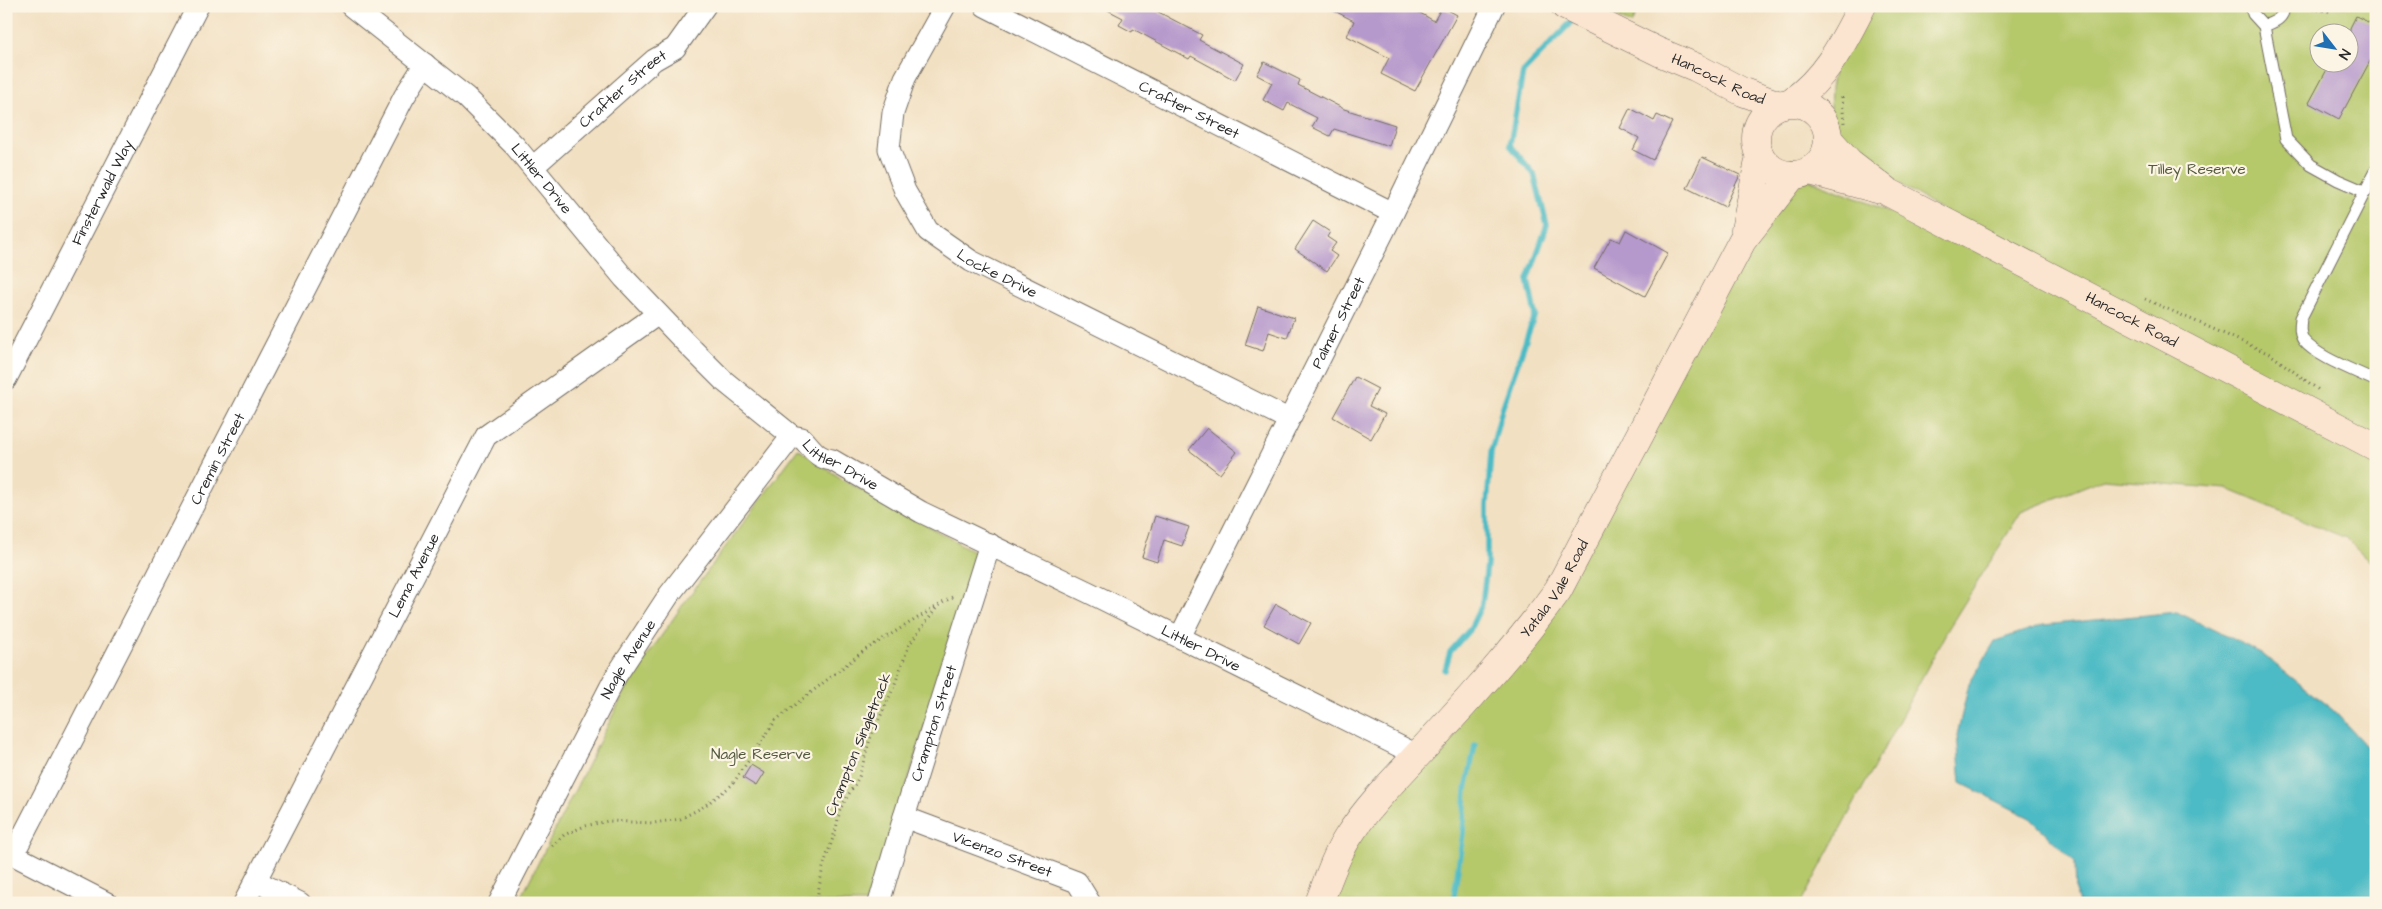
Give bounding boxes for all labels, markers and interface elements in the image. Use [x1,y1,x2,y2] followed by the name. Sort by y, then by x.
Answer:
[2310,22,2360,72] north arrow
[574,45,670,133] street label: Crafter Street
[2333,45,2355,63] text: N
[1668,48,1768,110] street label: Hancock Road
[1135,76,1243,144] street label: Crafter Street
[67,136,139,249] street label: Finsterwald Way
[506,139,577,219] street label: Littler Drive
[2148,159,2246,181] park label: Tilley Reserve
[952,244,1041,303] street label: Locke Drive
[1307,273,1370,372] street label: Palmer Street
[2082,287,2182,353] street label: Hancock Road
[185,409,250,508] street label: Cremin Street
[797,435,882,496] street label: Littler Drive
[384,530,445,622] street label: Lema Avenue
[1515,536,1594,643] street label: Yatala Vale Road
[596,616,661,703] street label: Nagle Avenue
[1158,620,1244,677] street label: Littler Drive
[906,662,962,784] street label: Crampton Street
[820,669,898,819] street label: Crampton Singletrack
[711,744,811,766] park label: Nagle Reserve
[949,826,1055,883] street label: Vicenzo Street

